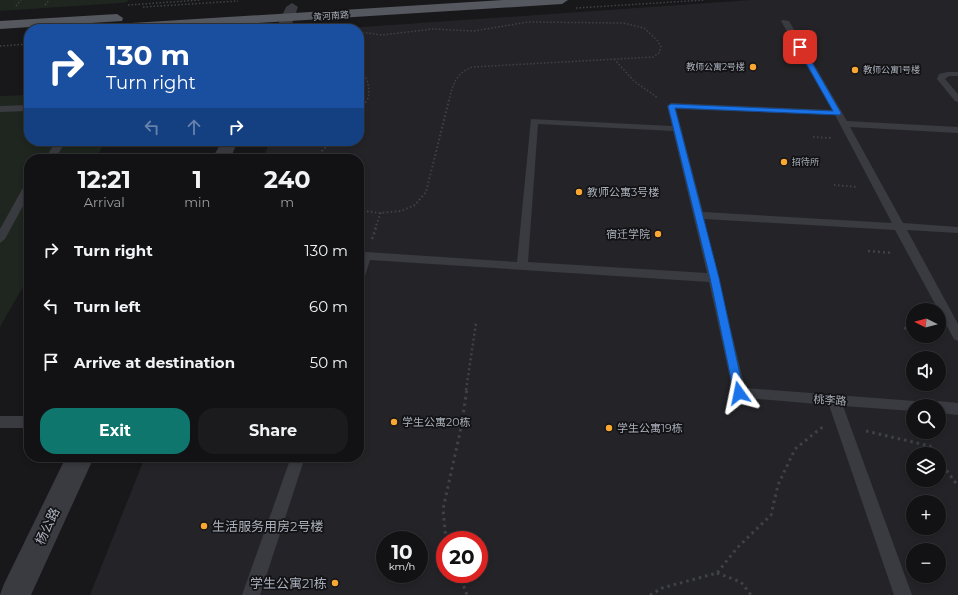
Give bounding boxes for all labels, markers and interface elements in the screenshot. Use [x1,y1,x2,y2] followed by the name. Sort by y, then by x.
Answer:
[313,9,349,22] street label: 黄河南路
[783,30,817,64] pin
[789,36,811,58] icon: arrive
[106,38,190,72] text: 130 m
[40,40,92,92] icon: right
[686,61,745,72] place label: 教师公寓2号楼
[748,62,758,72] marker: 教师公寓2号楼
[863,64,920,75] place label: 教师公寓1号楼
[850,65,860,75] marker: 教师公寓1号楼
[106,72,196,94] text: Turn right
[141,116,163,138] icon: left
[183,116,205,138] icon: ahead
[225,116,247,138] icon: right
[792,156,819,167] place label: 招待所
[779,157,789,167] marker: 招待所
[77,165,131,194] text: 12:21
[193,165,202,194] text: 1
[264,165,311,194] text: 240
[587,185,659,199] place label: 教师公寓3号楼
[574,187,584,197] marker: 教师公寓3号楼
[84,194,125,210] text: Arrival
[184,194,210,210] text: min
[280,194,294,210] text: m
[606,227,650,241] place label: 宿迁学院
[653,229,663,239] marker: 宿迁学院
[40,239,62,261] icon: right
[74,241,153,260] text: Turn right
[304,241,348,260] text: 130 m
[40,295,62,317] icon: left
[74,297,141,316] text: Turn left
[309,297,348,316] text: 60 m
[906,303,946,343] north arrow
[906,303,946,583] map controls
[40,351,62,373] icon: arrive
[906,351,946,391] button: sound
[74,353,235,372] text: Arrive at destination
[310,353,348,372] text: 50 m
[718,372,760,414] position arrow
[813,392,847,408] street label: 桃李路
[906,399,946,439] button: search
[40,408,190,454] button: Exit
[198,408,348,454] button: Share
[402,415,471,429] place label: 学生公寓20栋
[389,417,399,427] marker: 学生公寓20栋
[617,421,683,435] place label: 学生公寓19栋
[604,423,614,433] marker: 学生公寓19栋
[906,447,946,487] button: layers
[906,495,946,535] button: +
[32,505,62,547] street label: 杨公路
[212,518,323,534] place label: 生活服务用房2号楼
[199,521,209,531] marker: 生活服务用房2号楼
[436,531,488,583] speed limit sign: 20
[391,540,413,564] text: 10
[906,543,946,583] button: −
[389,560,415,573] text: km/h
[250,575,327,591] place label: 学生公寓21栋
[330,578,340,588] marker: 学生公寓21栋

